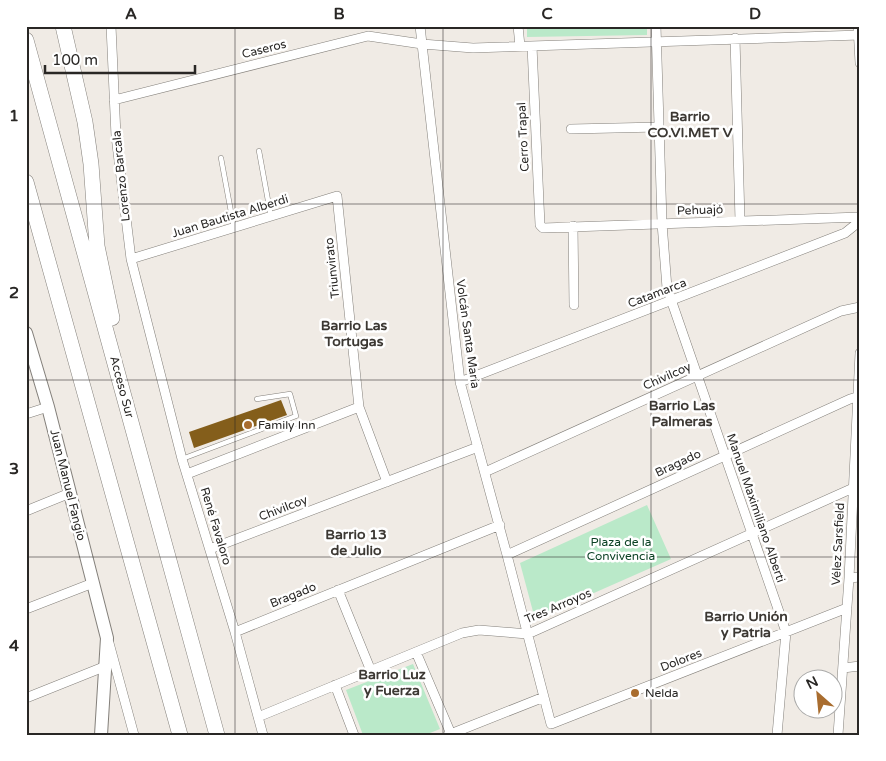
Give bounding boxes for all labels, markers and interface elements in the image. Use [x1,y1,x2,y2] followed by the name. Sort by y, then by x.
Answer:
[125,4,137,24] text: A
[333,4,345,24] text: B
[541,4,553,24] text: C
[749,4,761,24] text: D
[240,37,288,61] street label: Caseros
[45,42,195,74] scale bar
[52,51,98,69] text: 100 m
[514,102,532,172] street label: Cerro Trapal
[9,106,19,126] text: 1
[648,108,733,141] district label: Barrio CO.VI.MET V
[109,130,133,222] street label: Lorenzo Barcala
[170,192,290,240] street label: Juan Bautista Alberdi
[677,202,723,218] street label: Pehuajó
[322,237,342,299] street label: Triunvirato
[626,275,688,311] street label: Catamarca
[453,279,483,389] street label: Volcán Santa María
[9,283,19,303] text: 2
[321,317,388,350] district label: Barrio Las Tortugas
[107,354,137,420] street label: Acceso Sur
[641,359,694,393] street label: Chivilcoy
[649,397,716,430] district label: Barrio Las Palmeras
[258,418,316,432] place label: Family Inn
[242,419,254,431] marker: Family Inn
[47,428,89,542] street label: Juan Manuel Fangio
[724,432,788,584] street label: Manuel Maximiliano Alberti
[653,446,703,480] street label: Bragado
[9,459,19,479] text: 3
[198,485,234,567] street label: René Favaloro
[257,492,310,524] street label: Chivilcoy
[829,502,847,586] street label: Vélez Sarsfield
[325,526,387,559] district label: Barrio 13 de Julio
[587,535,655,563] park label: Plaza de la Convivencia
[268,579,318,611] street label: Bragado
[522,586,594,626] street label: Tres Arroyos
[704,608,788,641] district label: Barrio Unión y Patria
[9,636,19,656] text: 4
[658,646,704,674] street label: Dolores
[358,666,426,699] district label: Barrio Luz y Fuerza
[794,668,844,718] north arrow
[803,673,821,693] text: N
[645,686,679,700] place label: Nelda
[629,687,641,699] marker: Nelda

